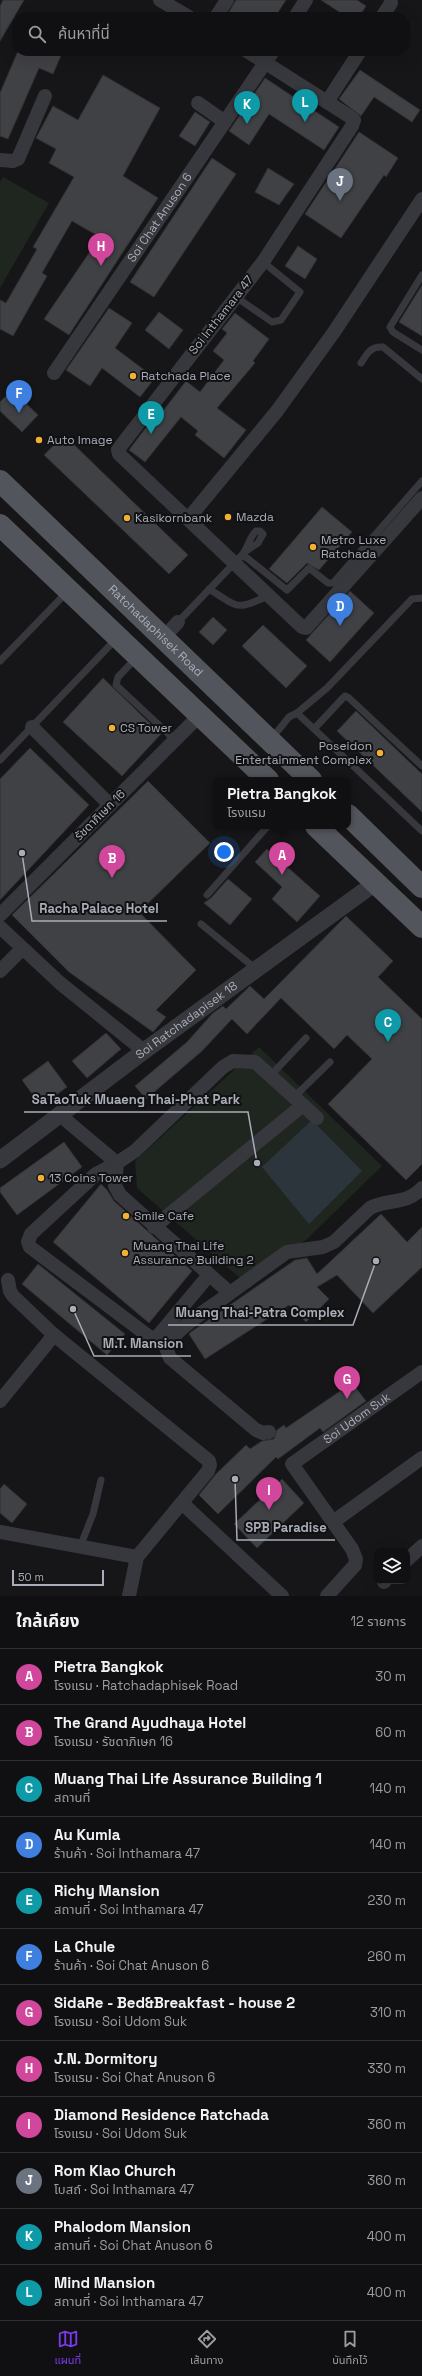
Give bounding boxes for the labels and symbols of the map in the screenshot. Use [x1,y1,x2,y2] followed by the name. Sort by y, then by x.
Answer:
[292,89,318,122] pin: L
[234,91,260,124] pin: K
[327,168,353,201] pin: J
[124,170,196,265] street label: Soi Chat Anuson 6
[88,233,114,266] pin: H
[185,272,257,358] street label: Soi Inthamara 47
[141,368,231,384] place label: Ratchada Place
[128,371,138,381] marker: Ratchada Place
[6,380,32,413] pin: F
[138,401,164,434] pin: E
[47,432,113,448] place label: Auto Image
[34,435,44,445] marker: Auto Image
[236,509,274,525] place label: Mazda
[135,510,213,526] place label: Kasikornbank
[223,512,233,522] marker: Mazda
[122,513,132,523] marker: Kasikornbank
[321,532,386,562] place label: Metro Luxe Ratchada
[308,542,318,552] marker: Metro Luxe Ratchada
[105,581,207,680] street label: Ratchadaphisek Road
[327,593,353,626] pin: D
[120,720,173,736] place label: CS Tower
[107,723,117,733] marker: CS Tower
[235,738,372,768] place label: Poseidon Entertainment Complex
[375,748,385,758] marker: Poseidon Entertainment Complex
[71,786,129,844] street label: รัชดาภิเษก 16
[214,842,234,862] your location
[269,842,295,875] pin: A
[99,845,125,878] pin: B
[32,896,167,921] callout: Racha Palace Hotel
[39,900,159,917] text: Racha Palace Hotel
[132,978,241,1063] street label: Soi Ratchadapisek 18
[375,1009,401,1042] pin: C
[24,1087,248,1112] callout: SaTaoTuk Muaeng Thai-Phat Park
[32,1091,241,1108] text: SaTaoTuk Muaeng Thai-Phat Park
[49,1170,134,1186] place label: 13 Coins Tower
[36,1173,46,1183] marker: 13 Coins Tower
[134,1208,194,1224] place label: Smile Cafe
[121,1211,131,1221] marker: Smile Cafe
[133,1238,254,1268] place label: Muang Thai Life Assurance Building 2
[120,1248,130,1258] marker: Muang Thai Life Assurance Building 2
[168,1300,353,1325] callout: Muang Thai-Patra Complex
[176,1304,345,1321] text: Muang Thai-Patra Complex
[94,1331,191,1356] callout: M.T. Mansion
[103,1335,183,1352] text: M.T. Mansion
[334,1366,360,1399] pin: G
[320,1389,394,1447] street label: Soi Udom Suk
[256,1477,282,1510] pin: I
[237,1515,335,1540] callout: SPB Paradise
[245,1519,327,1536] text: SPB Paradise
[12,1568,104,1587] scale bar

